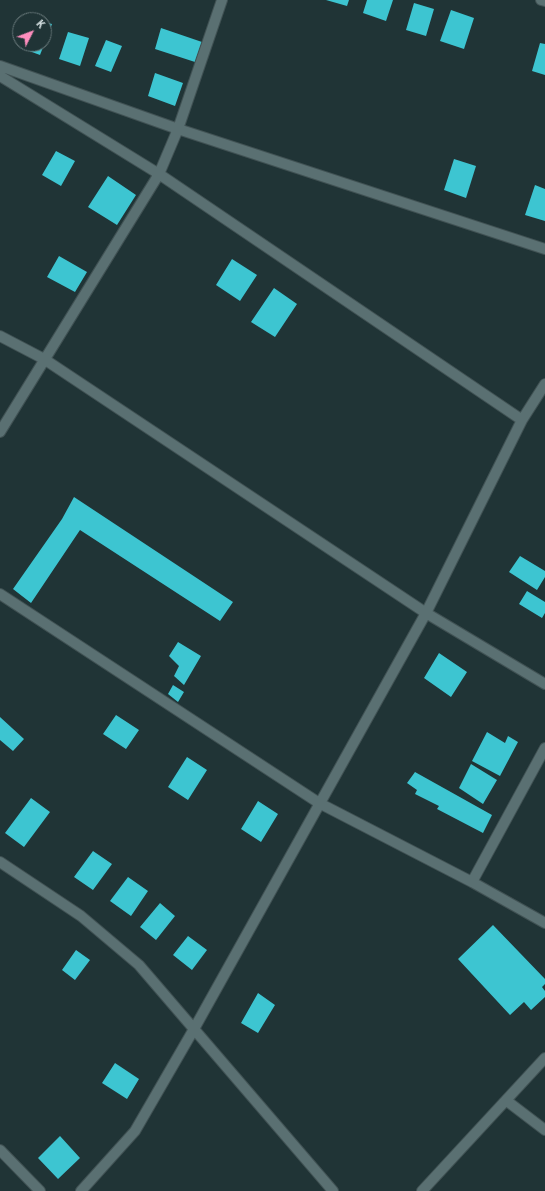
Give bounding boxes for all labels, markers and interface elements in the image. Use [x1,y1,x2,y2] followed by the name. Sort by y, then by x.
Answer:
[12,12,52,52] north arrow
[33,17,48,32] text: K

